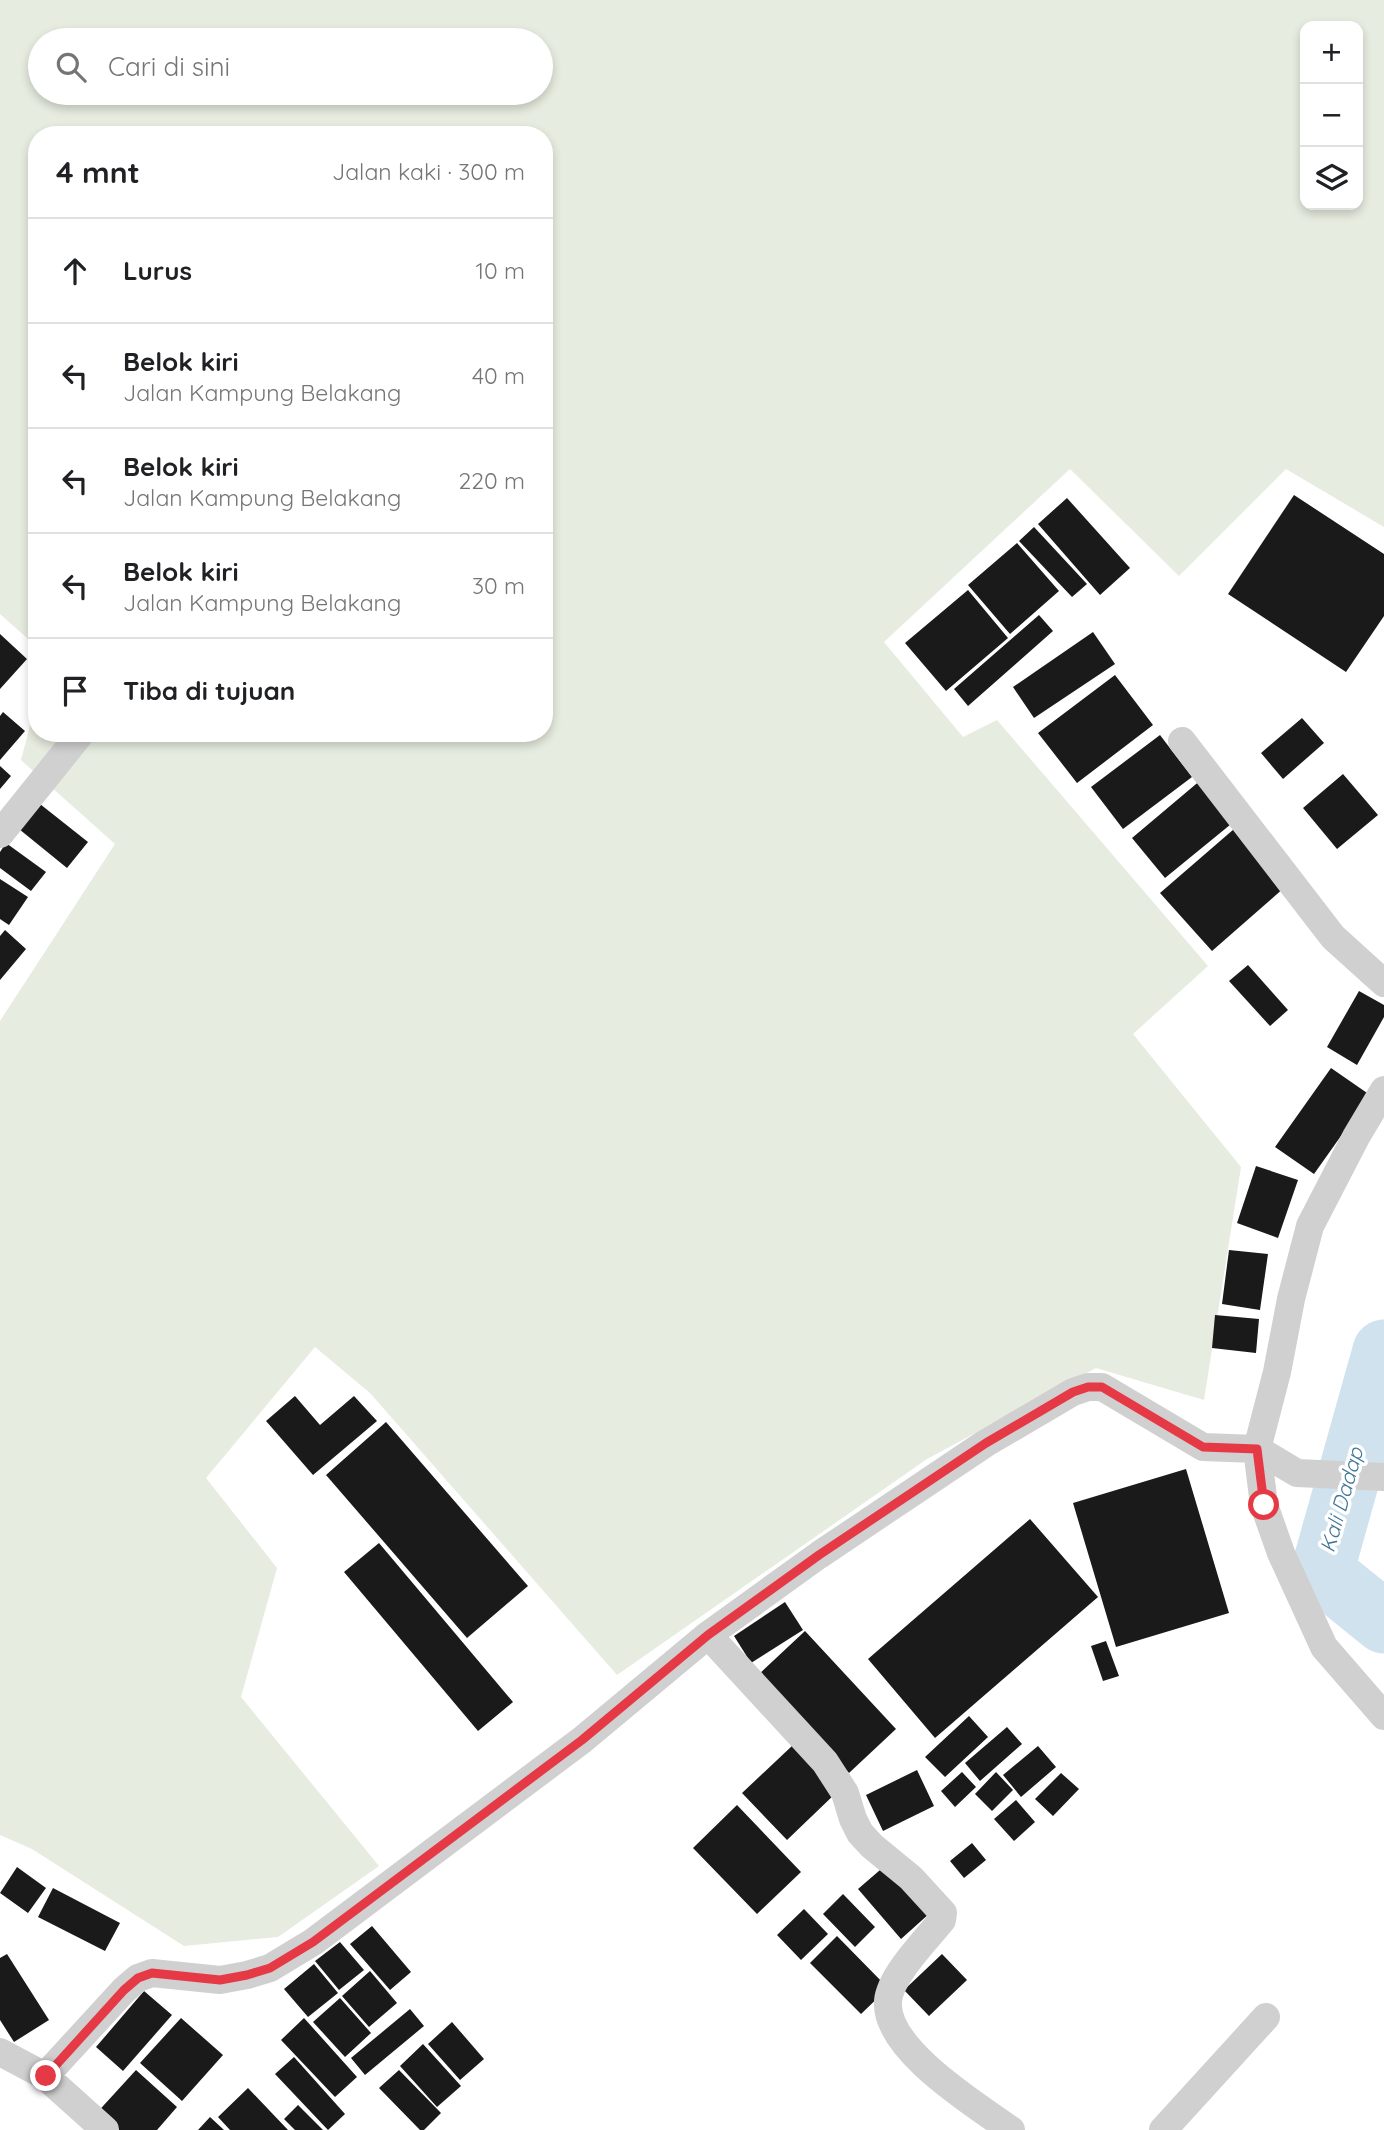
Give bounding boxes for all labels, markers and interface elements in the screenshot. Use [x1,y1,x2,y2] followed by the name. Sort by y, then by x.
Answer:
[1300,21,1363,210] map controls
[1300,21,1363,84] button: +
[28,28,553,105] search box
[52,48,90,86] icon: search
[108,50,230,83] text: Cari di sini
[1300,84,1363,147] button: −
[1300,147,1363,210] button: layers
[56,153,140,191] text: 4 mnt
[332,157,525,186] text: Jalan kaki · 300 m
[56,252,94,290] icon: ahead
[123,254,192,287] text: Lurus
[476,256,525,285] text: 10 m
[123,345,239,378] text: Belok kiri
[56,357,94,395] icon: left
[472,361,525,390] text: 40 m
[123,378,401,407] text: Jalan Kampung Belakang
[123,450,239,483] text: Belok kiri
[56,462,94,500] icon: left
[459,466,525,495] text: 220 m
[123,483,401,512] text: Jalan Kampung Belakang
[123,555,239,588] text: Belok kiri
[56,567,94,605] icon: left
[472,571,525,600] text: 30 m
[123,588,401,617] text: Jalan Kampung Belakang
[56,672,94,710] icon: arrive
[123,674,295,707] text: Tiba di tujuan
[1314,1443,1369,1555] water label: Kali Dadap
[1248,1489,1279,1520] route start
[30,2060,61,2091] route end

